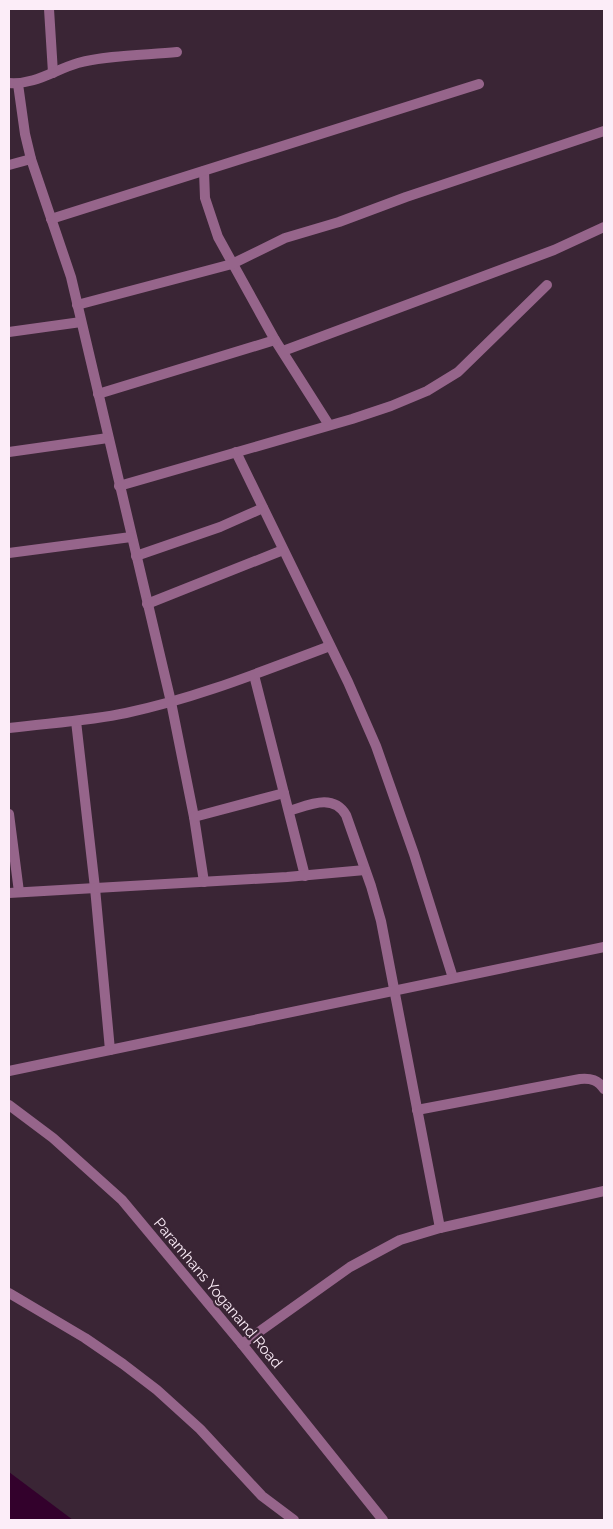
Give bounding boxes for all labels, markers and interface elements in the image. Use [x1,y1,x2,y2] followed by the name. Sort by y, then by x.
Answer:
[150,1214,286,1372] street label: Paramhans Yoganand Road

